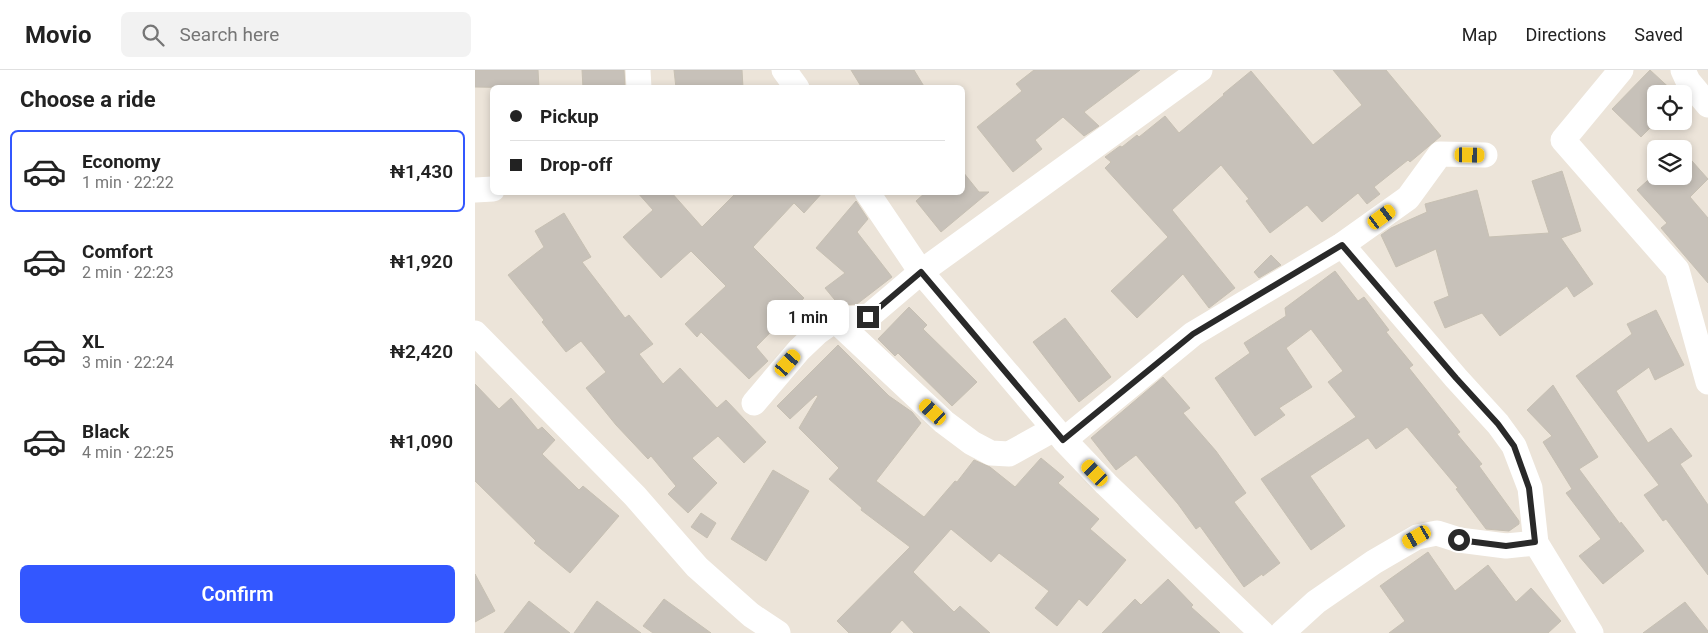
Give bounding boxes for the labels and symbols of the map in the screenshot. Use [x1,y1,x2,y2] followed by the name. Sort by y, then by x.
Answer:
[1454,147,1485,163] car
[1365,202,1398,232] car
[768,300,851,334] callout: 1 min
[857,306,879,328] route end
[772,347,803,379] car
[916,396,949,428] car
[1079,457,1110,489] car
[1400,523,1433,551] car
[1448,529,1470,551] route start

